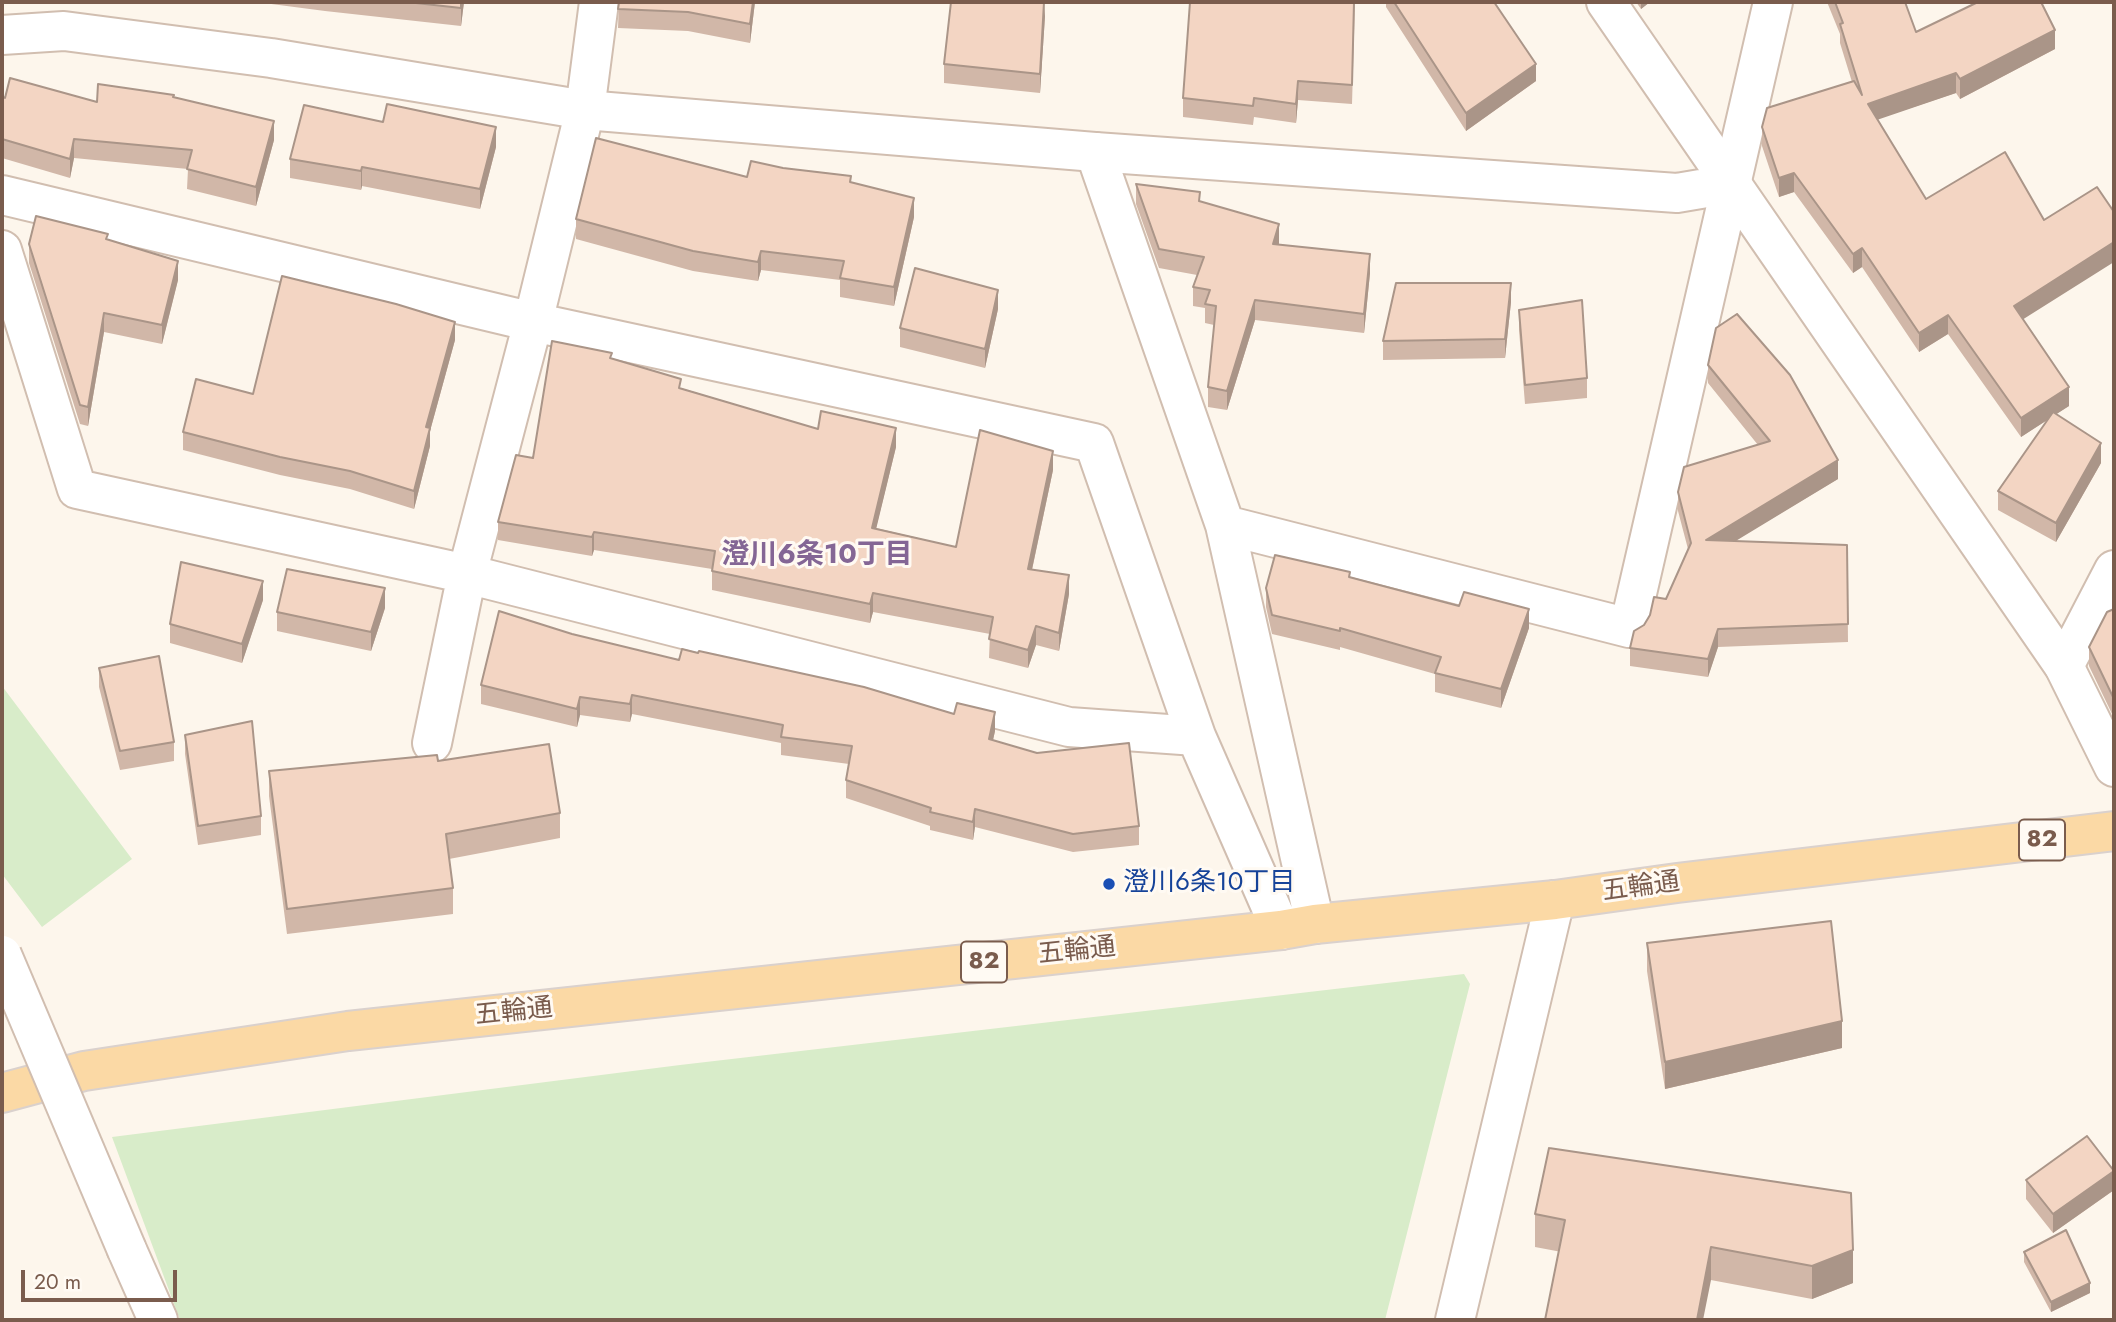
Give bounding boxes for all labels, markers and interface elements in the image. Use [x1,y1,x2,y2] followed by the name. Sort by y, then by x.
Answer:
[721,539,913,573] district label: 澄川6条10丁目
[2019,820,2065,860] road number: 82
[1600,867,1682,909] street label: 五輪通
[1123,868,1295,900] place label: 澄川6条10丁目
[1101,876,1117,892] marker: 澄川6条10丁目
[1037,932,1117,972] street label: 五輪通
[961,942,1007,982] road number: 82
[474,993,554,1033] street label: 五輪通
[24,1256,180,1300] scale bar
[34,1267,81,1297] text: 20 m

